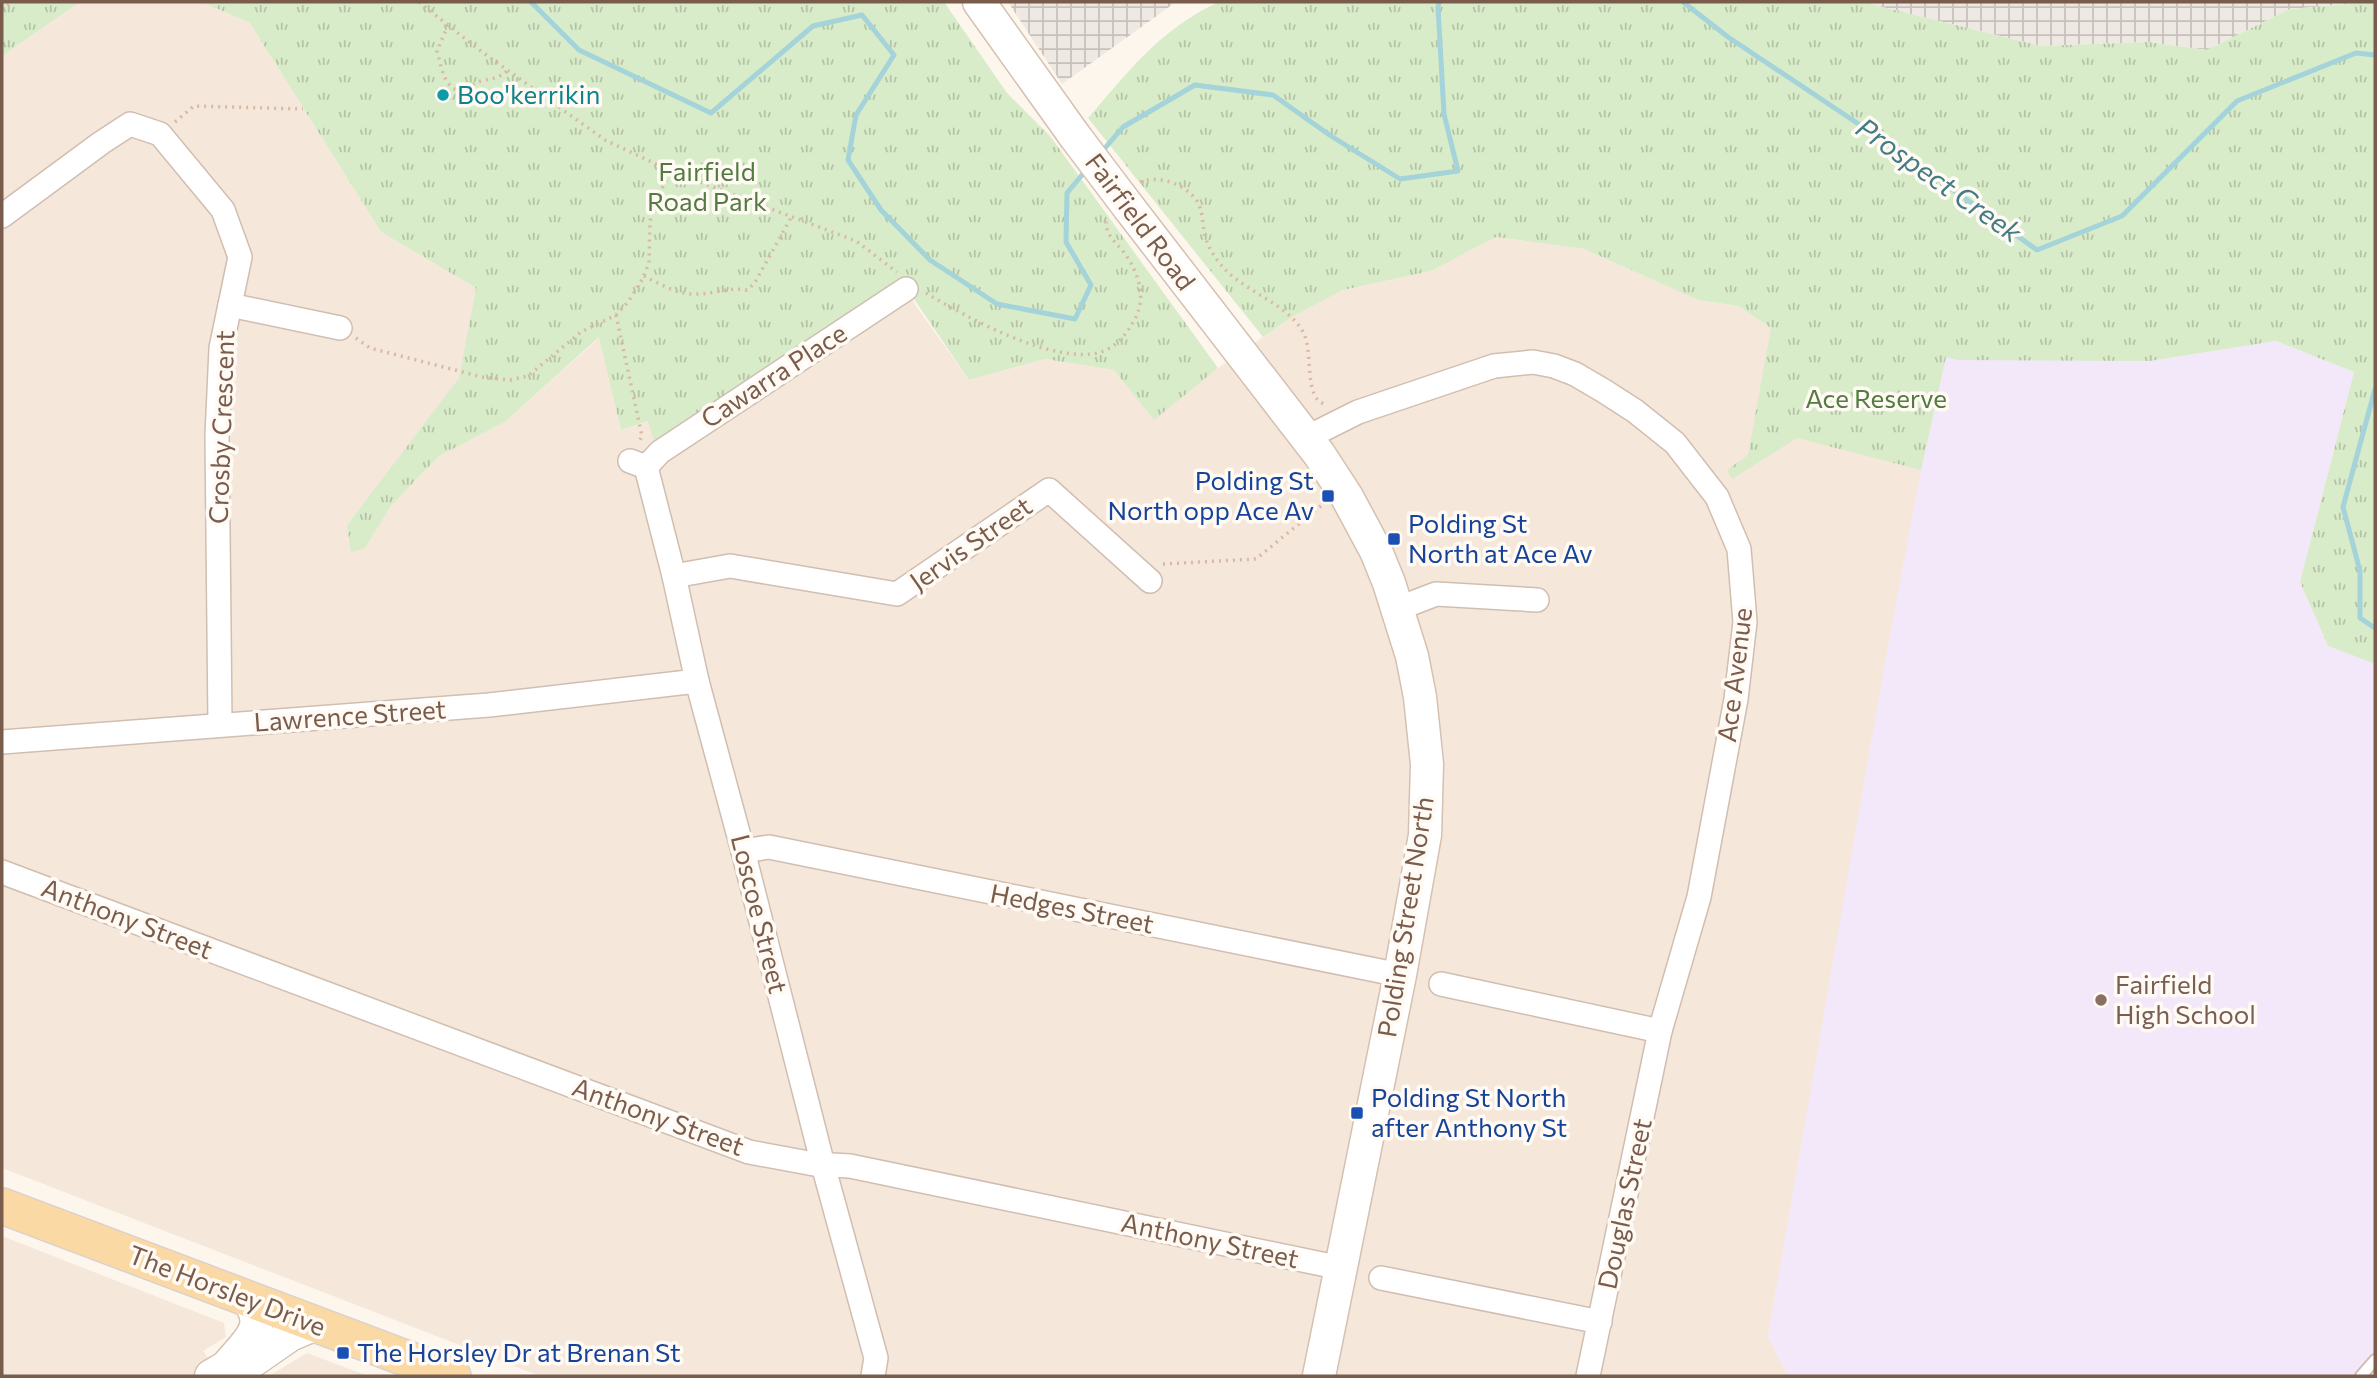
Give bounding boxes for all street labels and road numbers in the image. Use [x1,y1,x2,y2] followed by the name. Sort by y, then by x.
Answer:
[1080,147,1203,296] street label: Fairfield Road
[695,316,852,433] street label: Cawarra Place
[202,330,239,524] street label: Crosby Crescent
[903,489,1037,596] street label: Jervis Street
[1710,606,1757,744] street label: Ace Avenue
[253,692,447,737] street label: Lawrence Street
[1370,794,1439,1039] street label: Polding Street North
[726,831,795,996] street label: Loscoe Street
[38,871,217,964] street label: Anthony Street
[988,876,1157,939] street label: Hedges Street
[568,1070,749,1161] street label: Anthony Street
[1590,1115,1657,1292] street label: Douglas Street
[1119,1206,1302,1273] street label: Anthony Street
[125,1238,330,1341] street label: The Horsley Drive

